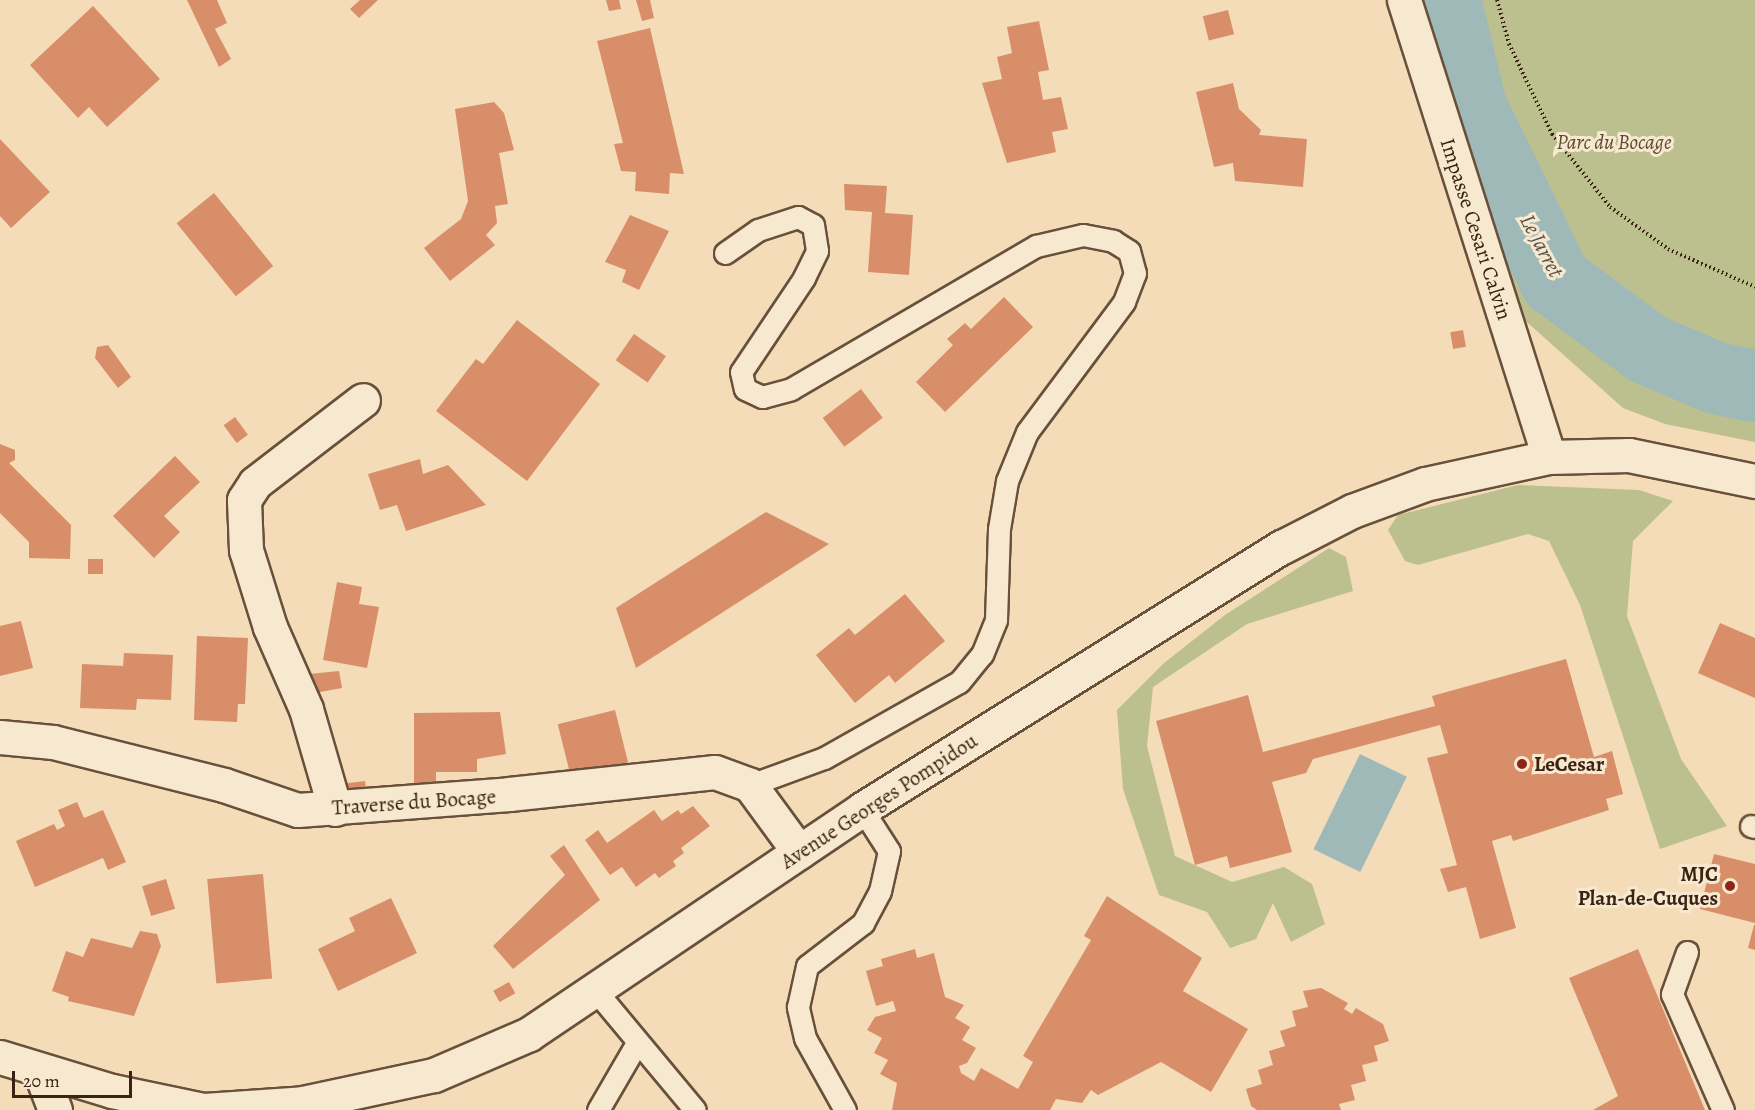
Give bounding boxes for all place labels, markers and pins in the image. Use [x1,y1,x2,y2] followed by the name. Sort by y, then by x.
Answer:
[1534,751,1604,777] place label: LeCesar
[1515,757,1529,771] marker: LeCesar
[1578,861,1718,911] place label: MJC Plan-de-Cuques
[1723,879,1737,893] marker: MJC Plan-de-Cuques

